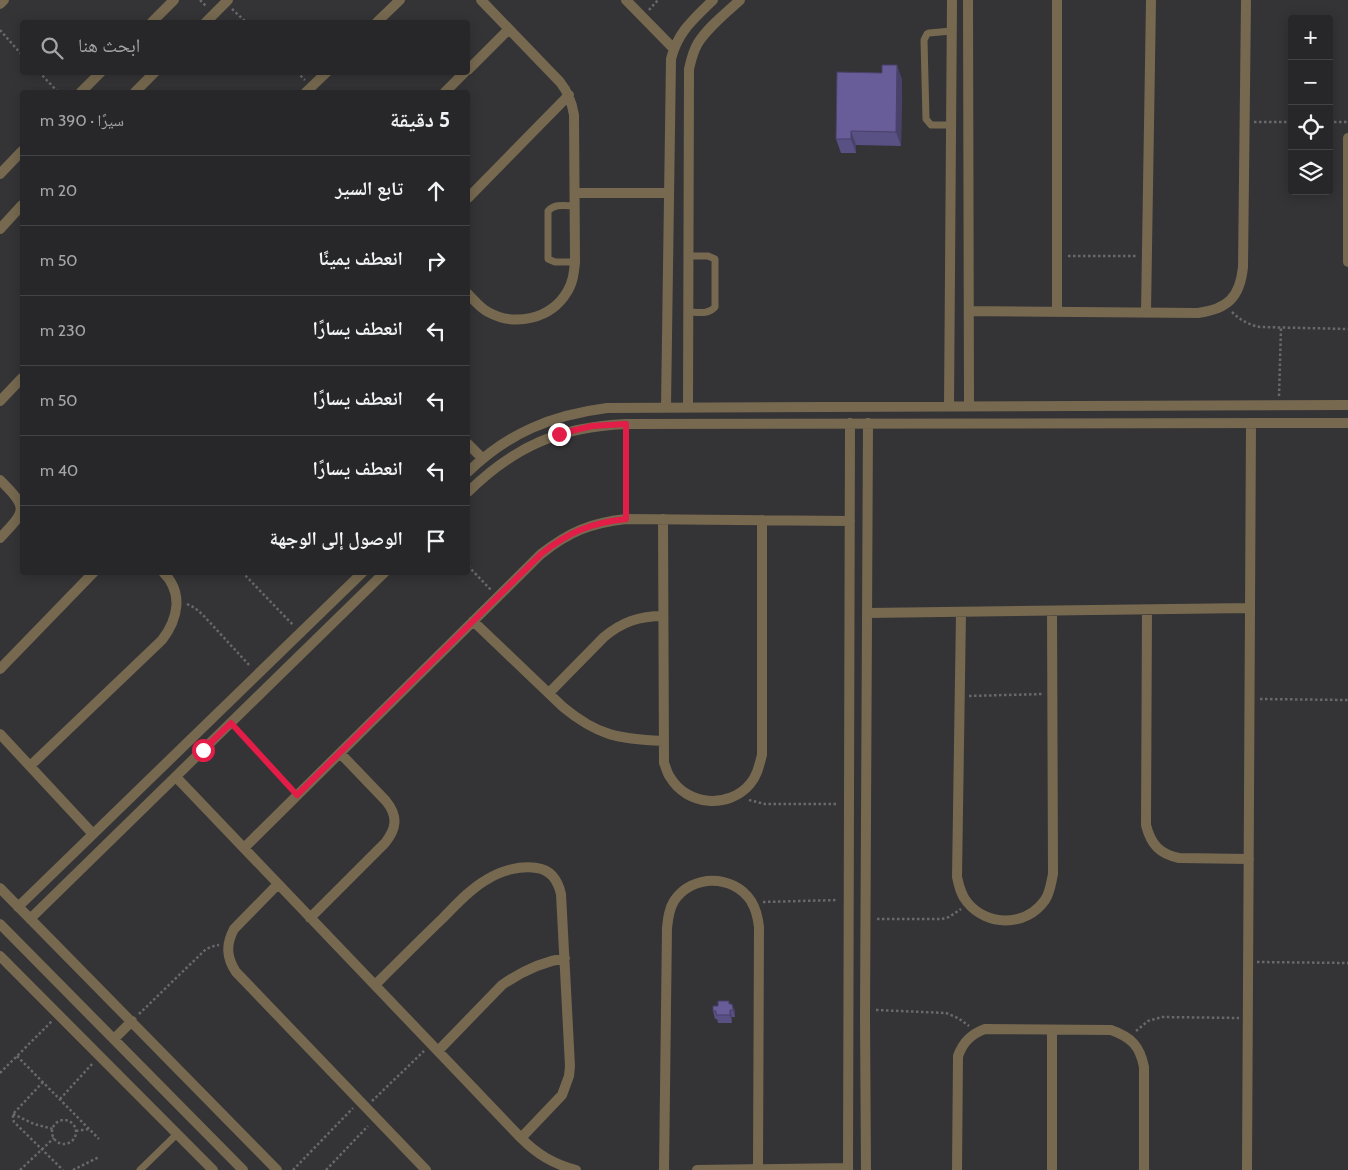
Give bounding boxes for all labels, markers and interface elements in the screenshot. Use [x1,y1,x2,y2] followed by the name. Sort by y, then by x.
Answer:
[1288,15,1333,195] map controls
[1288,15,1333,60] button: +
[20,20,470,75] search box
[38,34,66,62] icon: search
[78,34,140,57] text: ابحث هنا
[1288,60,1333,105] button: −
[1288,105,1333,150] button: locate
[390,107,450,132] text: 5 دقيقة
[40,111,124,130] text: سيرًا · 390 m
[1288,150,1333,195] button: layers
[335,177,403,200] text: تابع السير
[422,177,450,205] icon: ahead
[40,181,77,200] text: 20 m
[318,247,403,270] text: انعطف يمينًا
[422,247,450,275] icon: right
[40,251,77,270] text: 50 m
[313,317,403,340] text: انعطف يسارًا
[422,317,450,345] icon: left
[40,321,86,340] text: 230 m
[313,387,403,410] text: انعطف يسارًا
[422,387,450,415] icon: left
[40,391,77,410] text: 50 m
[548,423,571,446] route end
[313,457,403,480] text: انعطف يسارًا
[422,457,450,485] icon: left
[40,461,78,480] text: 40 m
[270,527,403,550] text: الوصول إلى الوجهة
[422,527,450,555] icon: arrive
[192,739,215,762] route start

